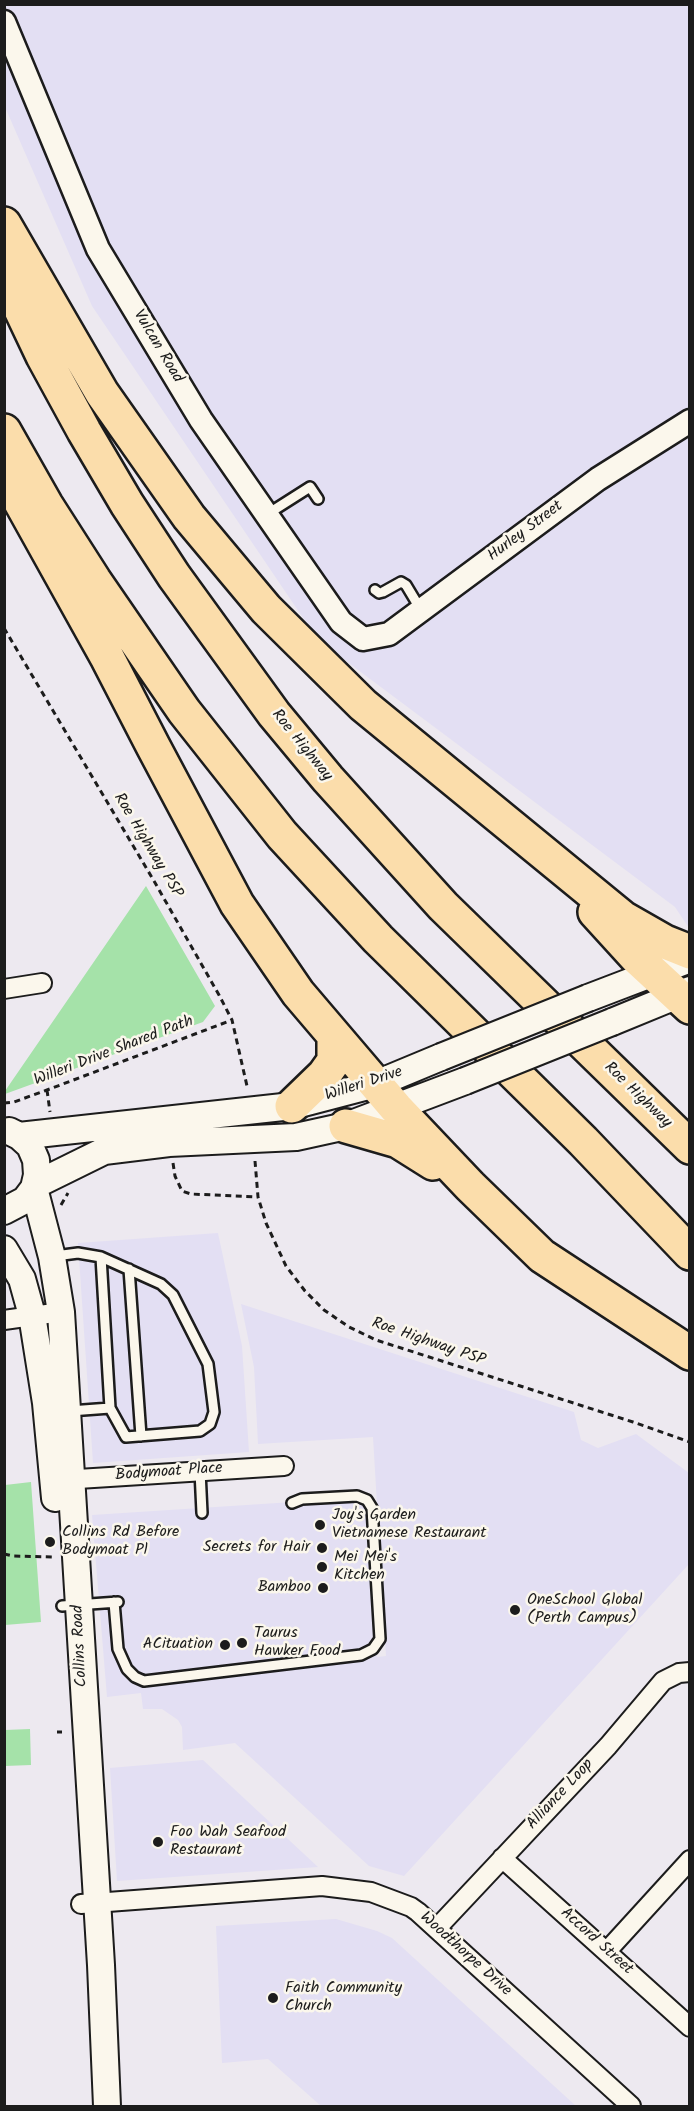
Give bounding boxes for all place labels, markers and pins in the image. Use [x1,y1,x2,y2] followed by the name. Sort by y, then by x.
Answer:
[332,1506,486,1544] place label: Joy's Garden Vietnamese Restaurant
[313,1518,327,1532] marker: Joy's Garden Vietnamese Restaurant
[62,1523,179,1561] place label: Collins Rd Before Bodymoat Pl
[43,1535,57,1549] marker: Collins Rd Before Bodymoat Pl
[203,1538,310,1558] place label: Secrets for Hair
[315,1541,329,1555] marker: Secrets for Hair
[334,1548,397,1586] place label: Mei Mei's Kitchen
[315,1560,329,1574] marker: Mei Mei's Kitchen
[258,1578,311,1598] place label: Bamboo
[316,1581,330,1595] marker: Bamboo
[527,1591,642,1629] place label: OneSchool Global (Perth Campus)
[508,1603,522,1617] marker: OneSchool Global (Perth Campus)
[254,1624,340,1662] place label: Taurus Hawker Food
[143,1635,213,1655] place label: ACituation
[235,1636,249,1650] marker: Taurus Hawker Food
[218,1638,232,1652] marker: ACituation
[170,1823,286,1861] place label: Foo Wah Seafood Restaurant
[151,1835,165,1849] marker: Foo Wah Seafood Restaurant
[285,1979,402,2017] place label: Faith Community Church
[266,1991,280,2005] marker: Faith Community Church

